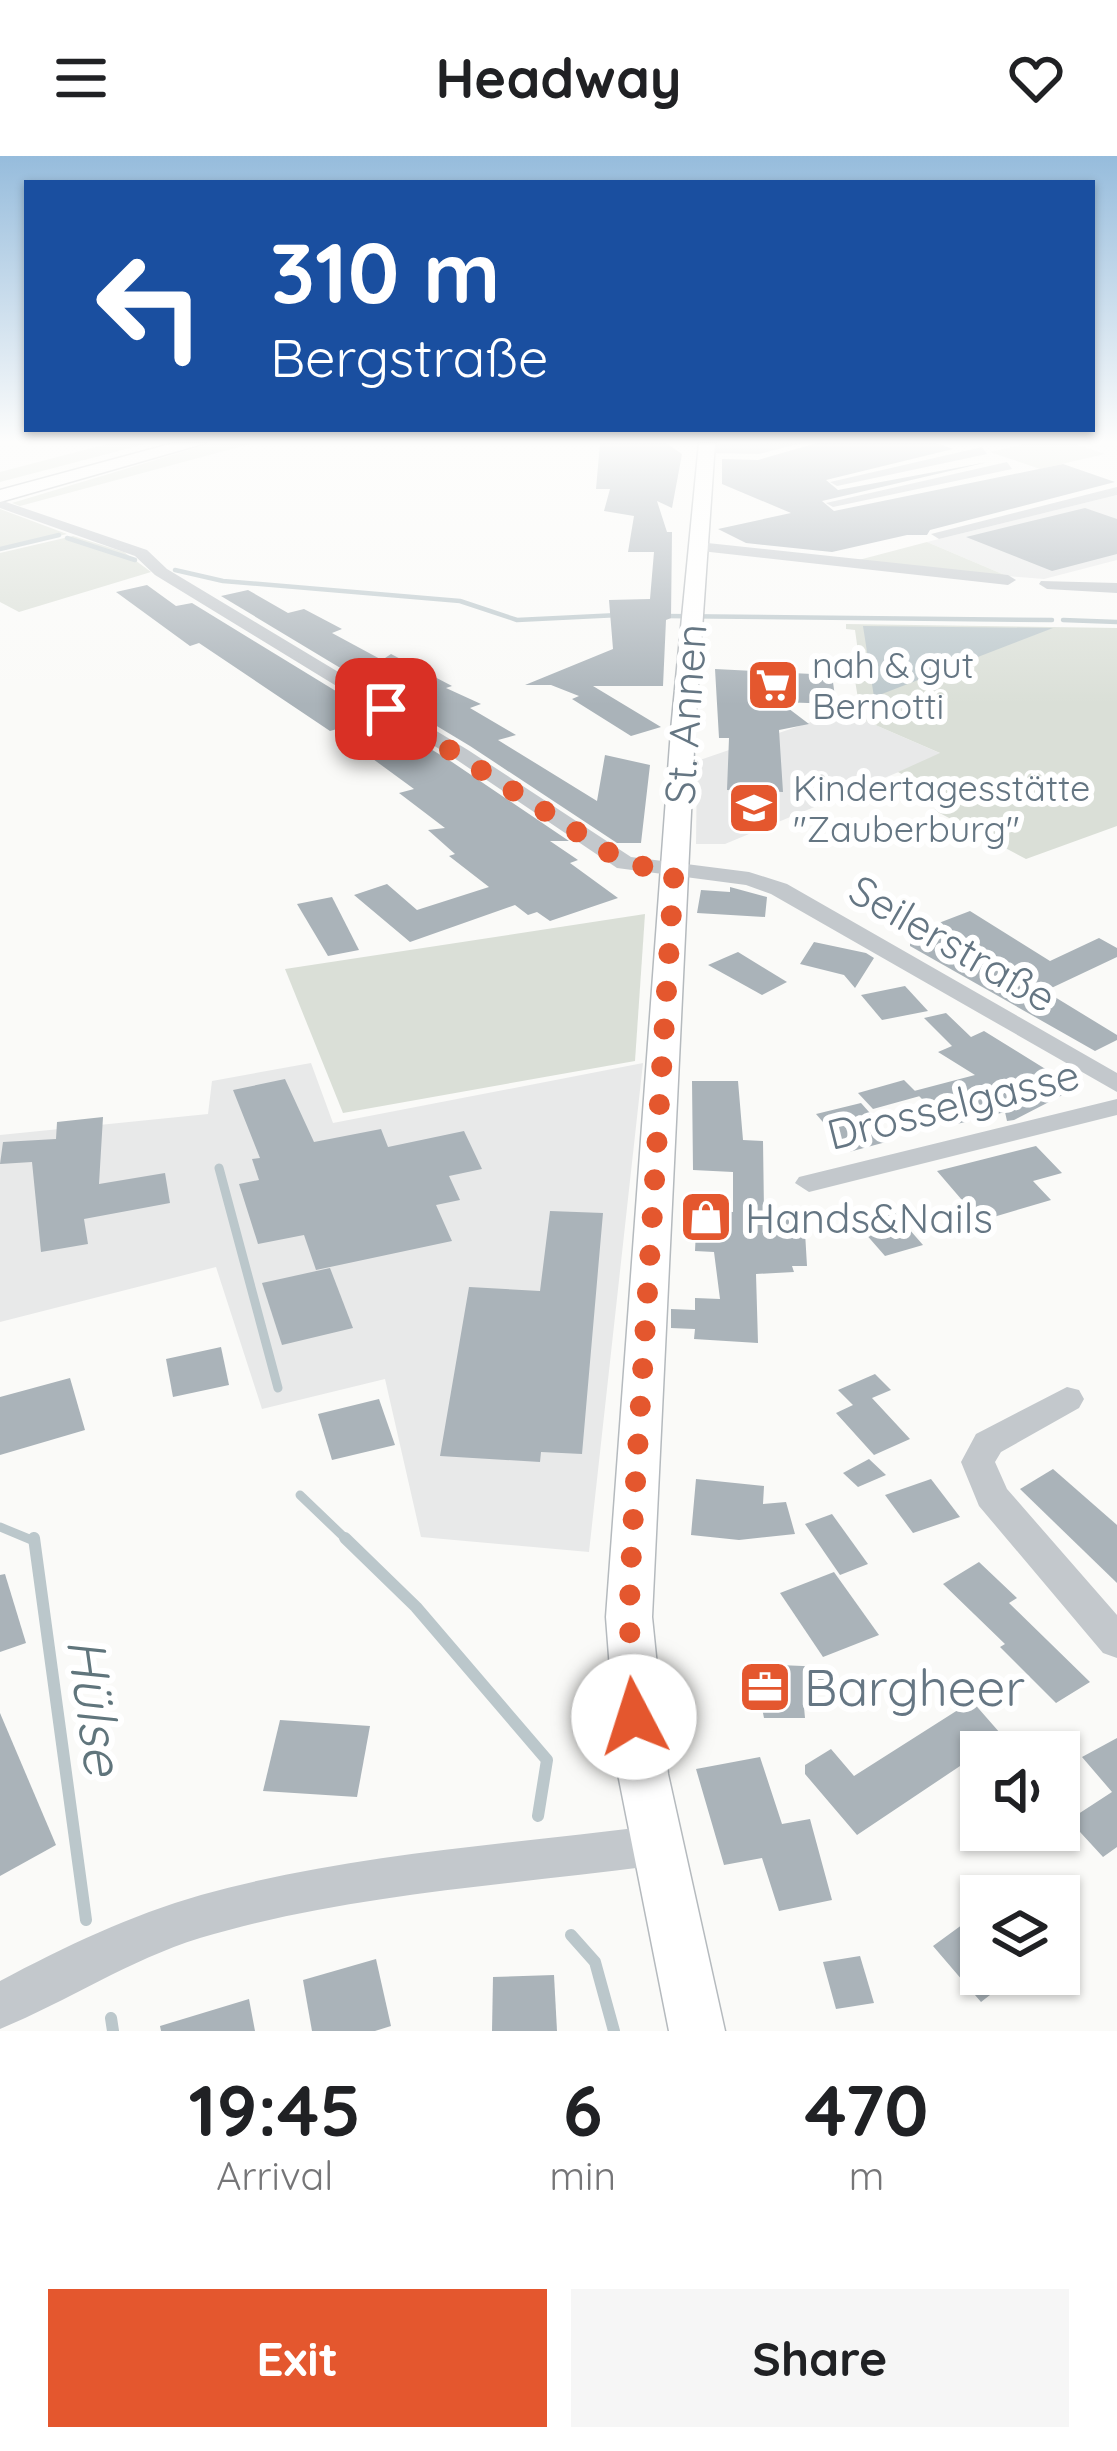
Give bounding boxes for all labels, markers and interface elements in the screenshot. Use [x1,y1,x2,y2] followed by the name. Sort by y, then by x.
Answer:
[435,44,682,112] text: Headway
[48,45,114,111] icon: menu
[1003,45,1069,111] icon: heart
[270,219,500,324] text: 310 m
[72,228,228,384] icon: left
[270,323,548,391] text: Bergstraße
[652,622,718,806] street label: St. Annen
[812,642,974,728] place label: nah & gut Bernotti
[745,657,801,713] supermarket icon: nah & gut Bernotti
[335,658,437,760] pin
[353,676,419,742] icon: arrive
[793,765,1090,851] place label: Kindertagesstätte "Zauberburg"
[726,780,782,836] school or university icon: Kindertagesstätte "Zauberburg"
[840,863,1066,1023] street label: Seilerstraße
[822,1047,1084,1161] street label: Drosselgasse
[678,1189,734,1245] shop icon: Hands&Nails
[745,1191,993,1244] place label: Hands&Nails
[53,1633,140,1781] water label: Hülse
[571,1654,697,1780] position arrow
[804,1655,1025,1719] place label: Bargheer
[737,1659,793,1715] office icon: Bargheer
[960,1731,1080,1995] map controls
[960,1731,1080,1851] button: sound
[960,1875,1080,1995] button: layers
[189,2064,361,2154] text: 19:45
[563,2064,603,2154] text: 6
[804,2064,928,2154] text: 470
[216,2151,333,2200] text: Arrival
[549,2151,616,2200] text: min
[849,2151,884,2200] text: m
[48,2289,547,2427] button: Exit
[571,2289,1069,2427] button: Share

